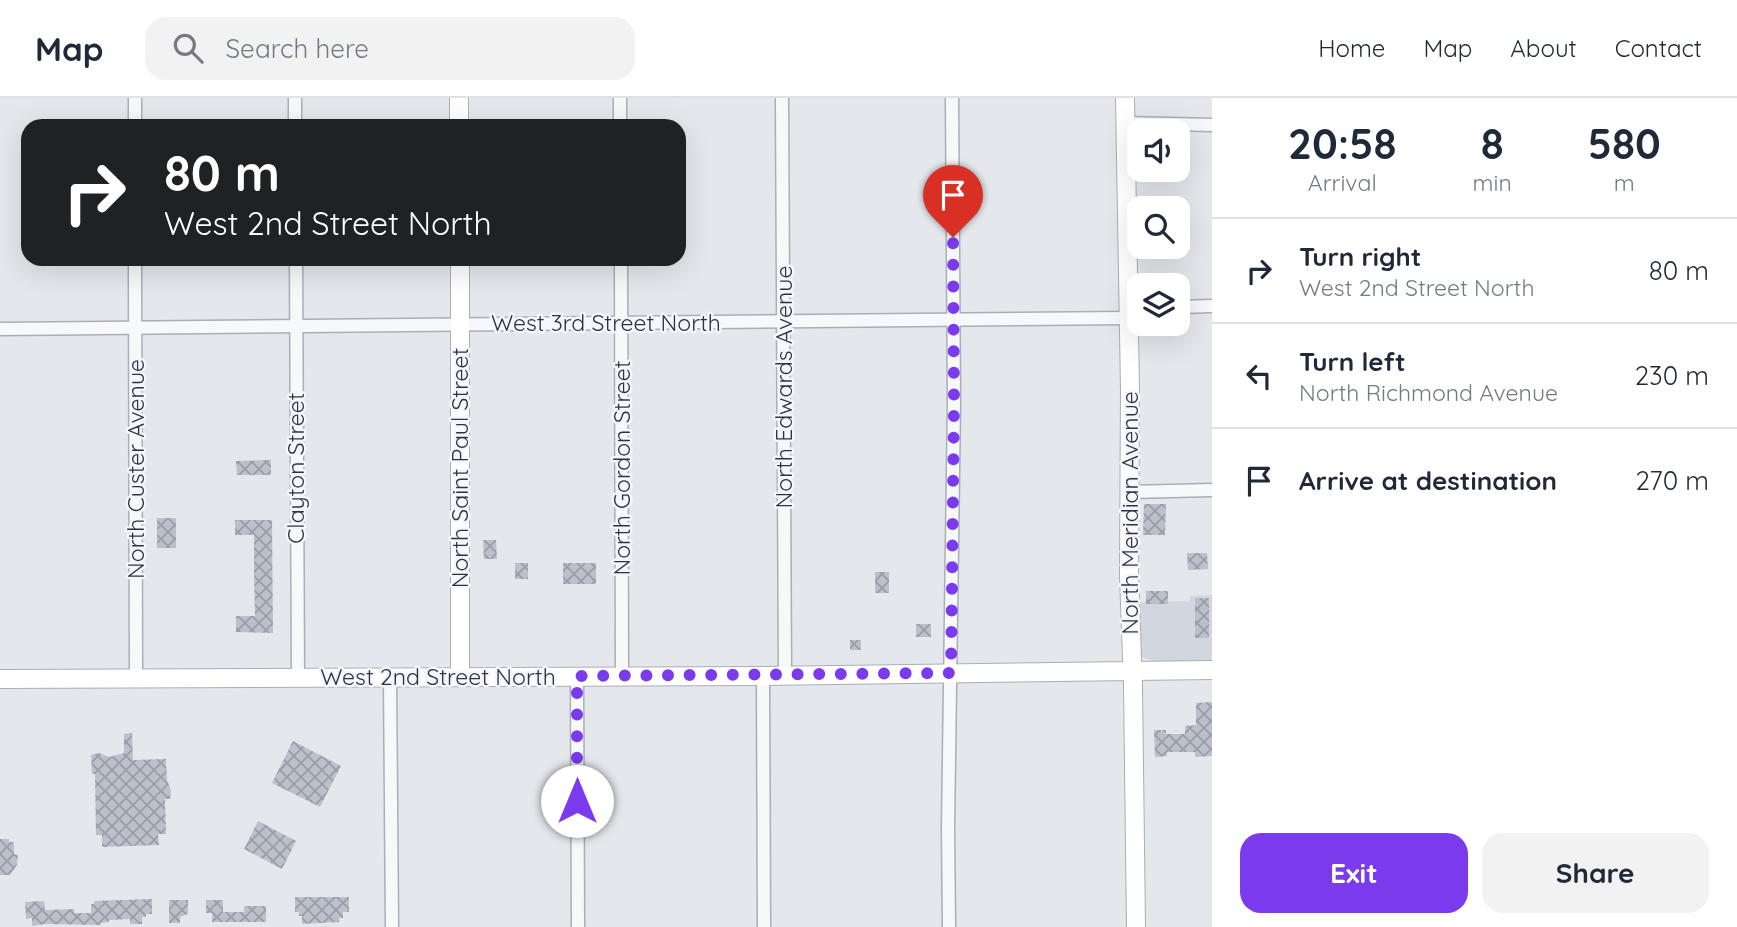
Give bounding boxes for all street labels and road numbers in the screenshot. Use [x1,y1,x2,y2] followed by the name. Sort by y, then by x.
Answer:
[769,266,798,508] street label: North Edwards Avenue
[491,308,721,337] street label: West 3rd Street North
[445,347,474,588] street label: North Saint Paul Street
[121,359,150,579] street label: North Custer Avenue
[607,360,636,576] street label: North Gordon Street
[1115,391,1144,635] street label: North Meridian Avenue
[281,392,310,544] street label: Clayton Street
[320,662,556,691] street label: West 2nd Street North

